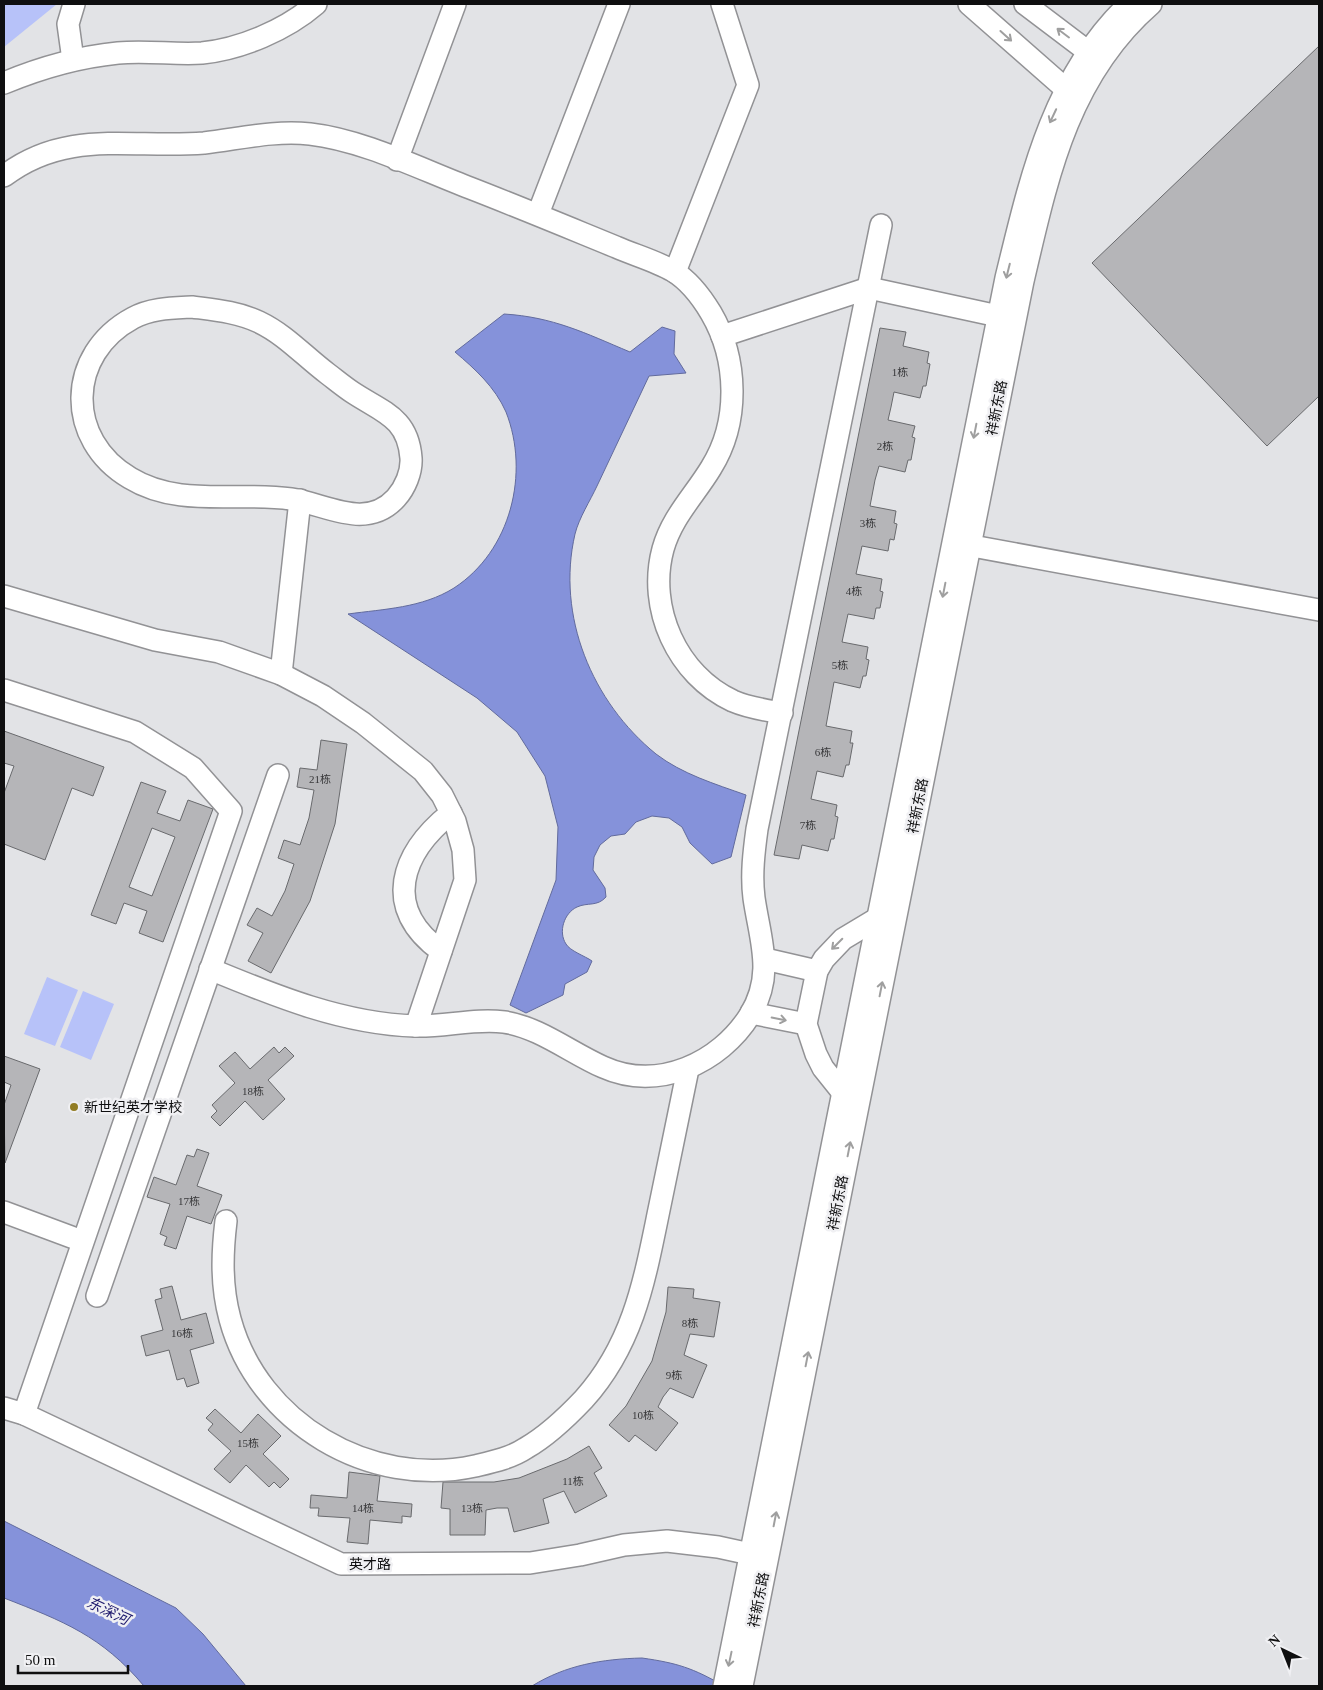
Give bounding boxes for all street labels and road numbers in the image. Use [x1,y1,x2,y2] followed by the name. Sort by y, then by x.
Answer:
[984,379,1010,437] street label: 祥新东路
[905,777,931,835] street label: 祥新东路
[825,1174,851,1232] street label: 祥新东路
[349,1557,391,1572] street label: 英才路
[746,1571,772,1629] street label: 祥新东路

